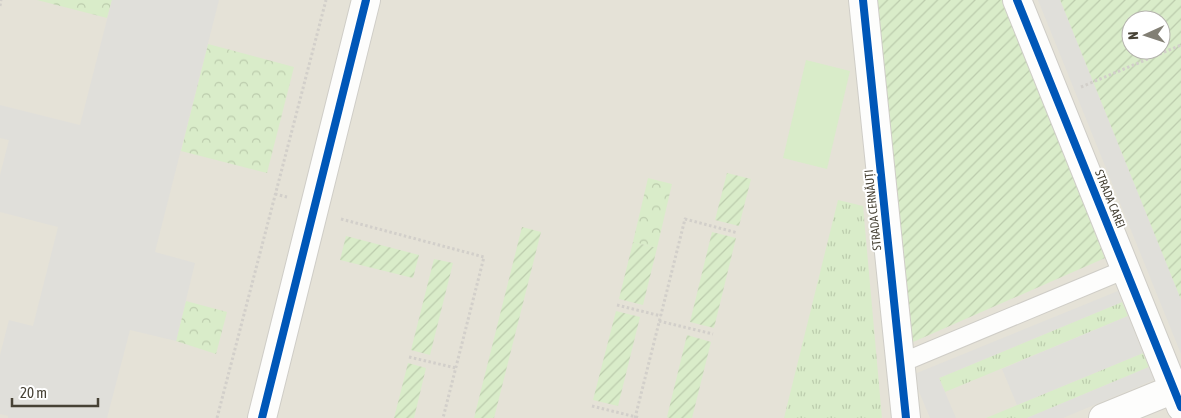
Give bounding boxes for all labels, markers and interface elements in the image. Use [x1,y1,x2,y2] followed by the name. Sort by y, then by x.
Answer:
[1121,10,1171,60] north arrow
[1125,31,1141,40] text: N
[1092,168,1128,230] street label: STRADA CAREI
[862,169,884,251] street label: STRADA CERNĂUȚI
[12,376,99,408] scale bar
[20,384,47,401] text: 20 m

